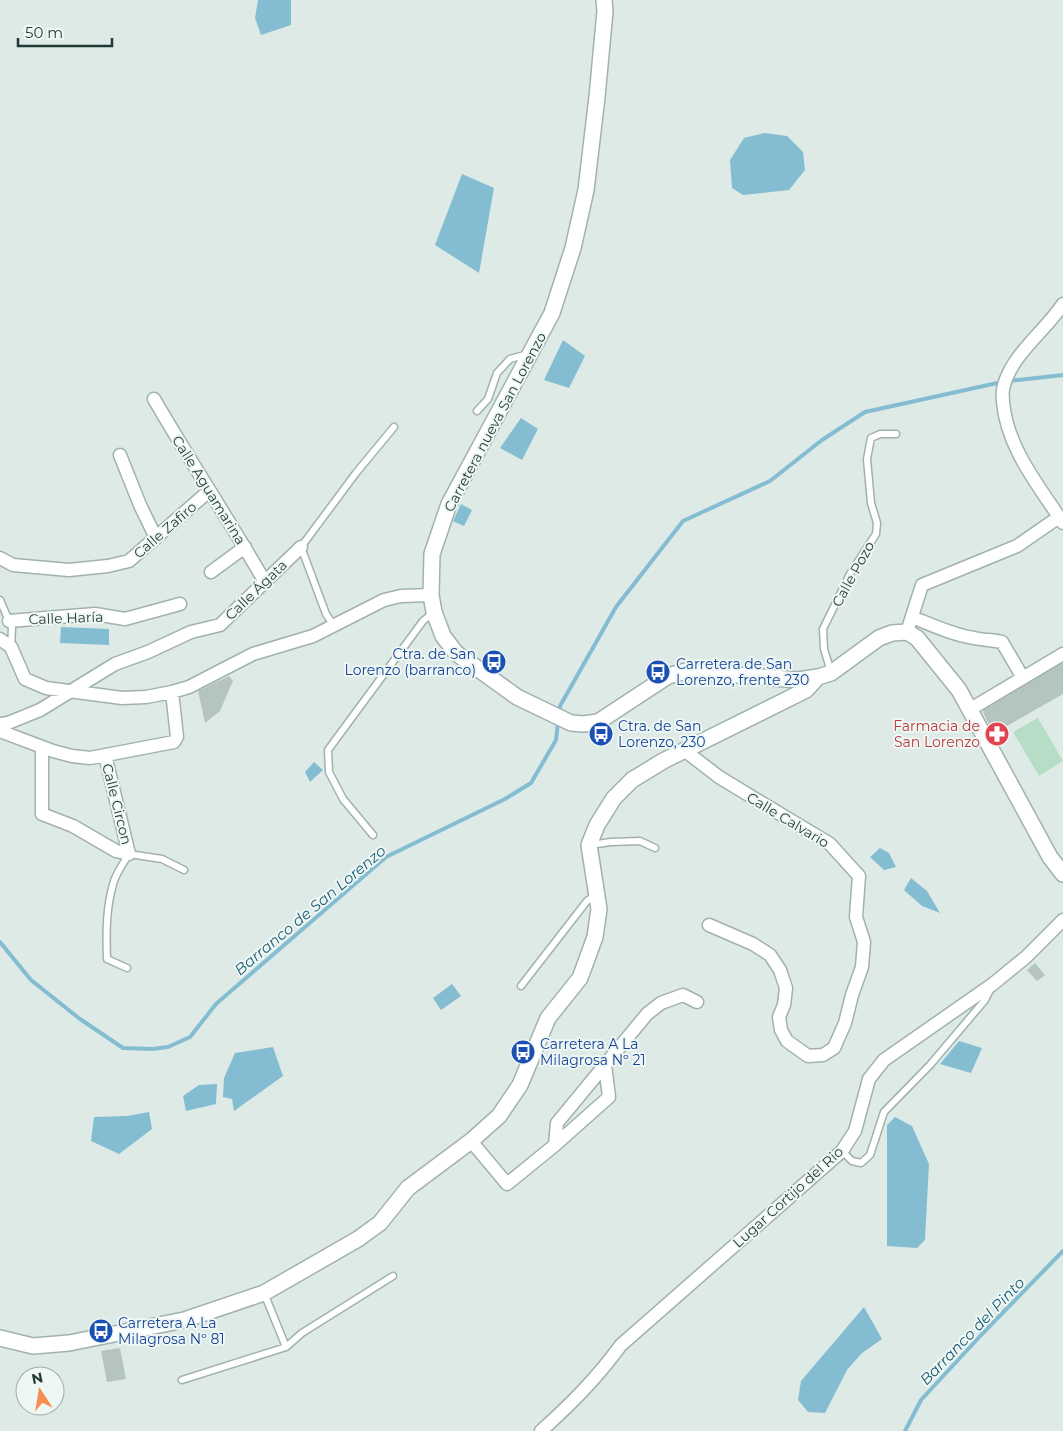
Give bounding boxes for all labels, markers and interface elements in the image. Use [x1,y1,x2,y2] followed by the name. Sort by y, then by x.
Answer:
[18,15,111,47] scale bar
[25,23,63,42] text: 50 m
[440,329,550,515] street label: Carretera nueva San Lorenzo
[168,432,250,548] street label: Calle Aguamarina
[130,498,200,562] street label: Calle Zafiro
[828,538,878,610] street label: Calle Pozo
[221,556,291,624] street label: Calle Ágata
[28,608,104,628] street label: Calle Haría
[345,645,476,679] place label: Ctra. de San Lorenzo (barranco)
[481,649,507,675] bus stop icon: Ctra. de San Lorenzo (barranco)
[676,655,809,689] place label: Carretera de San Lorenzo, frente 230
[645,659,671,685] bus stop icon: Carretera de San Lorenzo, frente 230
[618,717,706,751] place label: Ctra. de San Lorenzo, 230
[893,717,980,751] place label: Farmacia de San Lorenzo
[588,721,614,747] bus stop icon: Ctra. de San Lorenzo, 230
[984,721,1010,747] pharmacy icon: Farmacia de San Lorenzo
[98,762,136,846] street label: Calle Circon
[743,788,833,852] street label: Calle Calvario
[230,841,390,979] water label: Barranco de San Lorenzo
[540,1035,646,1069] place label: Carretera A La Milagrosa Nº 21
[510,1039,536,1065] bus stop icon: Carretera A La Milagrosa Nº 21
[729,1142,847,1251] street label: Lugar Cortijo del Rio
[916,1273,1028,1389] water label: Barranco del Pinto
[118,1314,225,1348] place label: Carretera A La Milagrosa Nº 81
[88,1318,114,1344] bus stop icon: Carretera A La Milagrosa Nº 81
[15,1366,65,1416] north arrow
[30,1368,45,1388] text: N

